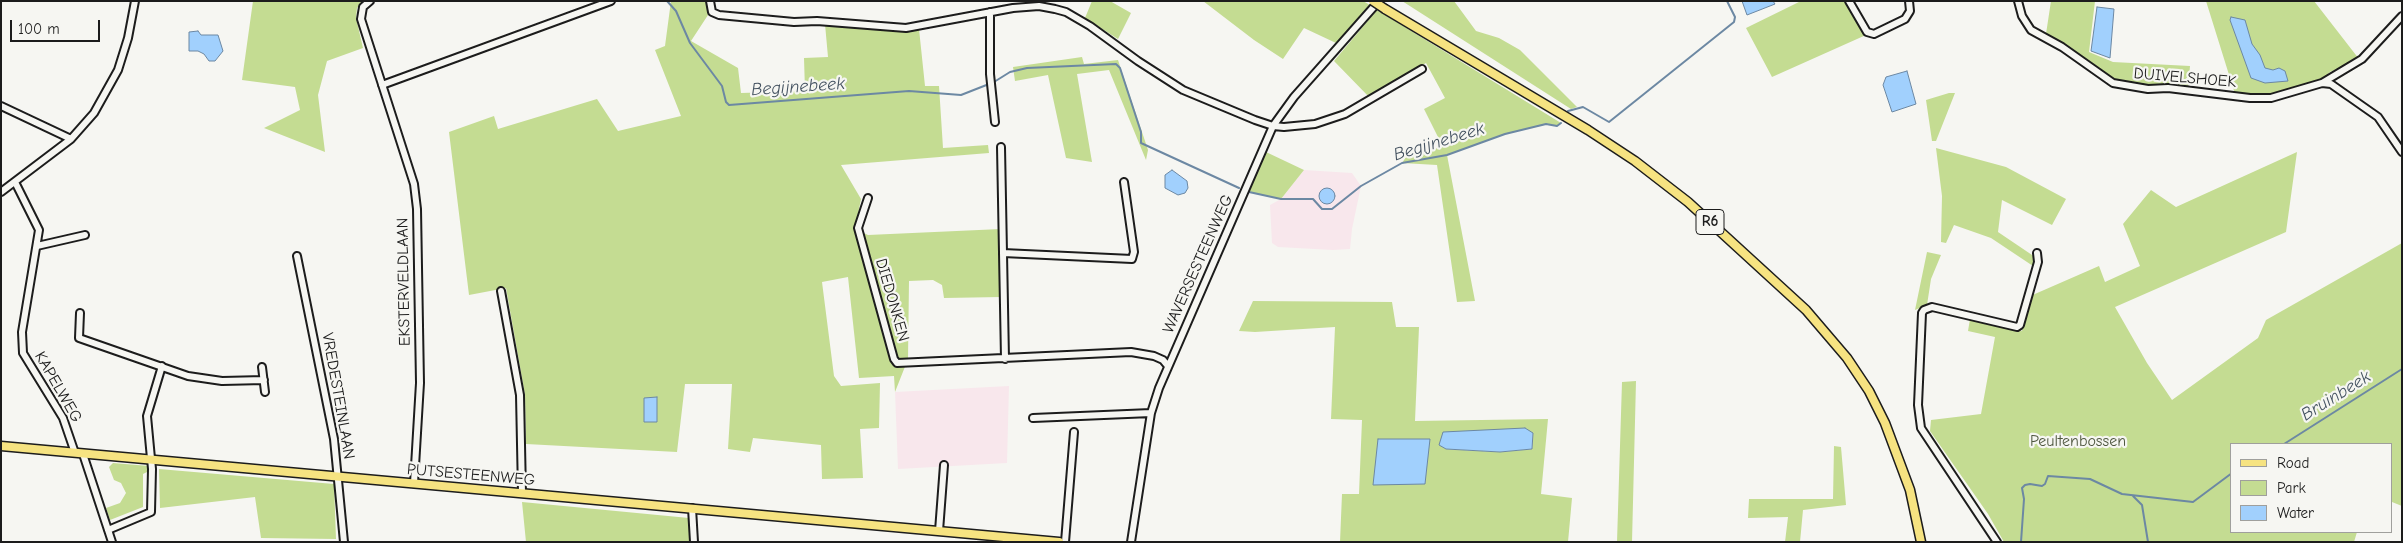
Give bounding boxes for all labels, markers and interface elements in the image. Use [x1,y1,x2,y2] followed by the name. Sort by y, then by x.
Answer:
[12,10,102,42] scale bar
[18,20,60,38] text: 100 m
[2133,64,2237,92] street label: DUIVELSHOEK
[750,73,846,101] water label: Begijnebeek
[1391,118,1487,166] water label: Begijnebeek
[1159,192,1237,336] street label: WAVERSESTEENWEG
[1696,210,1724,234] road number: R6
[393,218,415,346] street label: EKSTERVELDLAAN
[871,256,913,344] street label: DIEDONKEN
[317,331,359,461] street label: VREDESTEINLAAN
[30,348,86,426] street label: KAPELWEG
[2297,366,2375,426] water label: Bruinbeek
[2030,431,2126,451] park label: Peultenbossen
[2230,443,2393,533] legend
[2277,454,2309,472] text: Road
[406,460,536,490] street label: PUTSESTEENWEG
[2277,479,2306,497] text: Park
[2277,504,2314,522] text: Water

